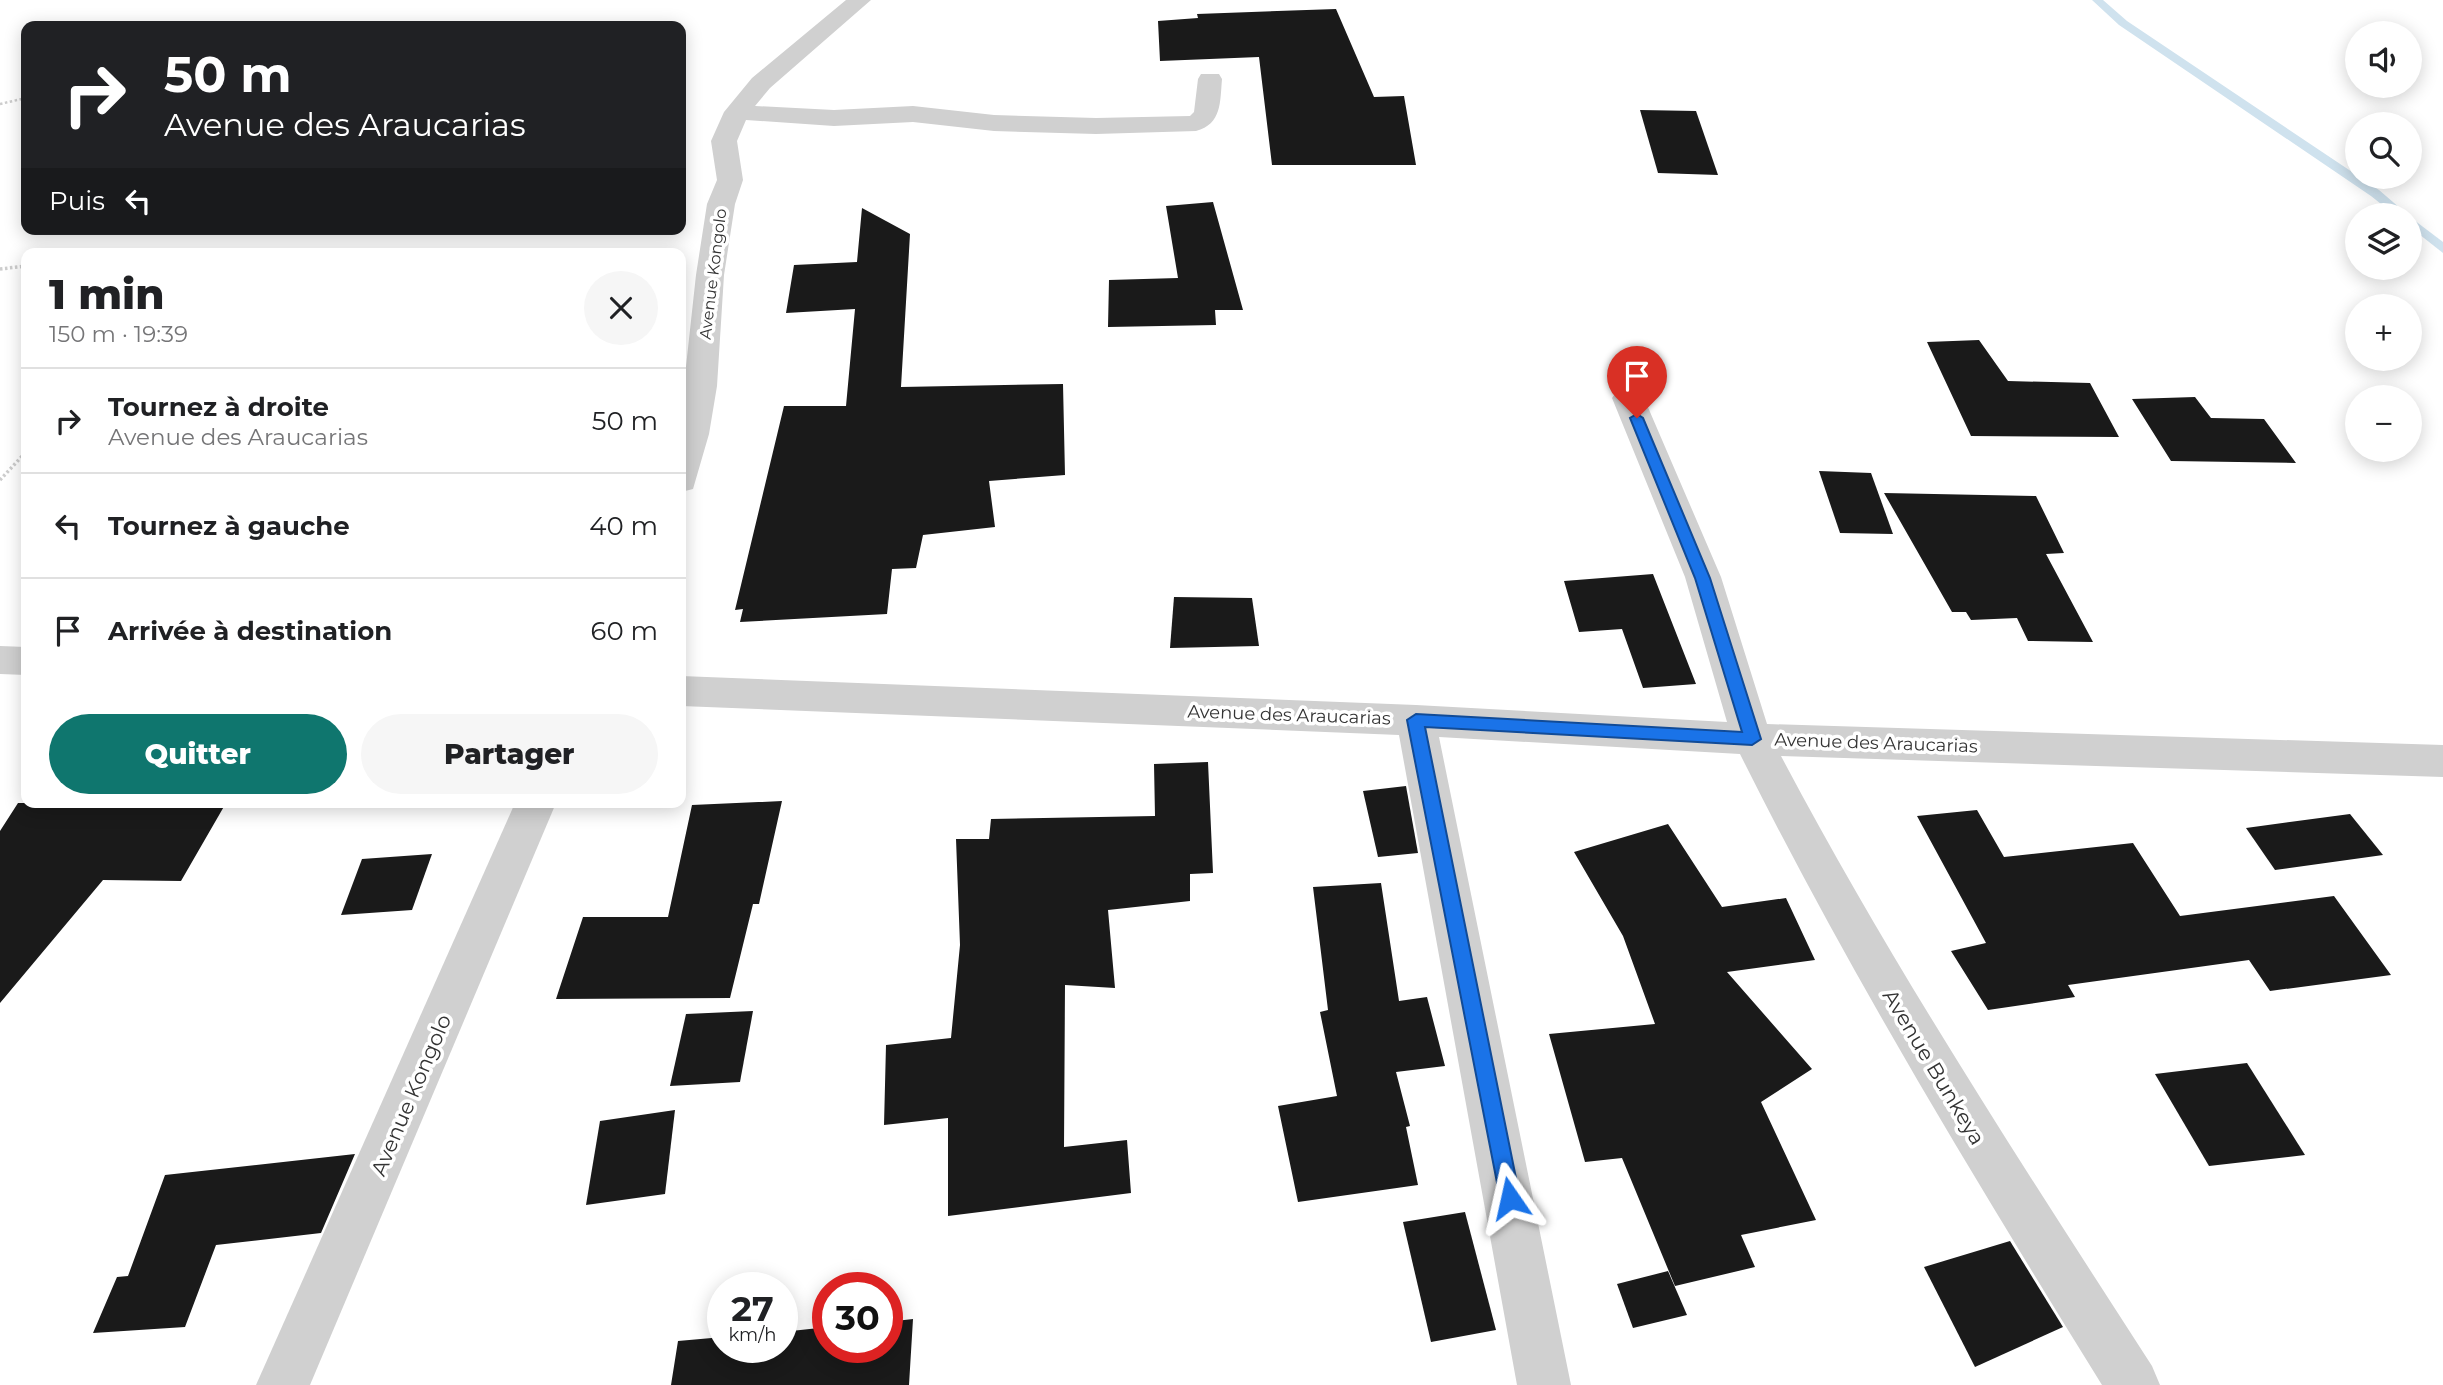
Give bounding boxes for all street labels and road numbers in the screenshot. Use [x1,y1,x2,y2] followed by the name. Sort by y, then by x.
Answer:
[696,207,730,341] street label: Avenue Kongolo
[1187,700,1391,730] street label: Avenue des Araucarias
[1774,728,1978,758] street label: Avenue des Araucarias
[1878,985,1990,1149] street label: Avenue Bunkeya
[366,1011,456,1179] street label: Avenue Kongolo

